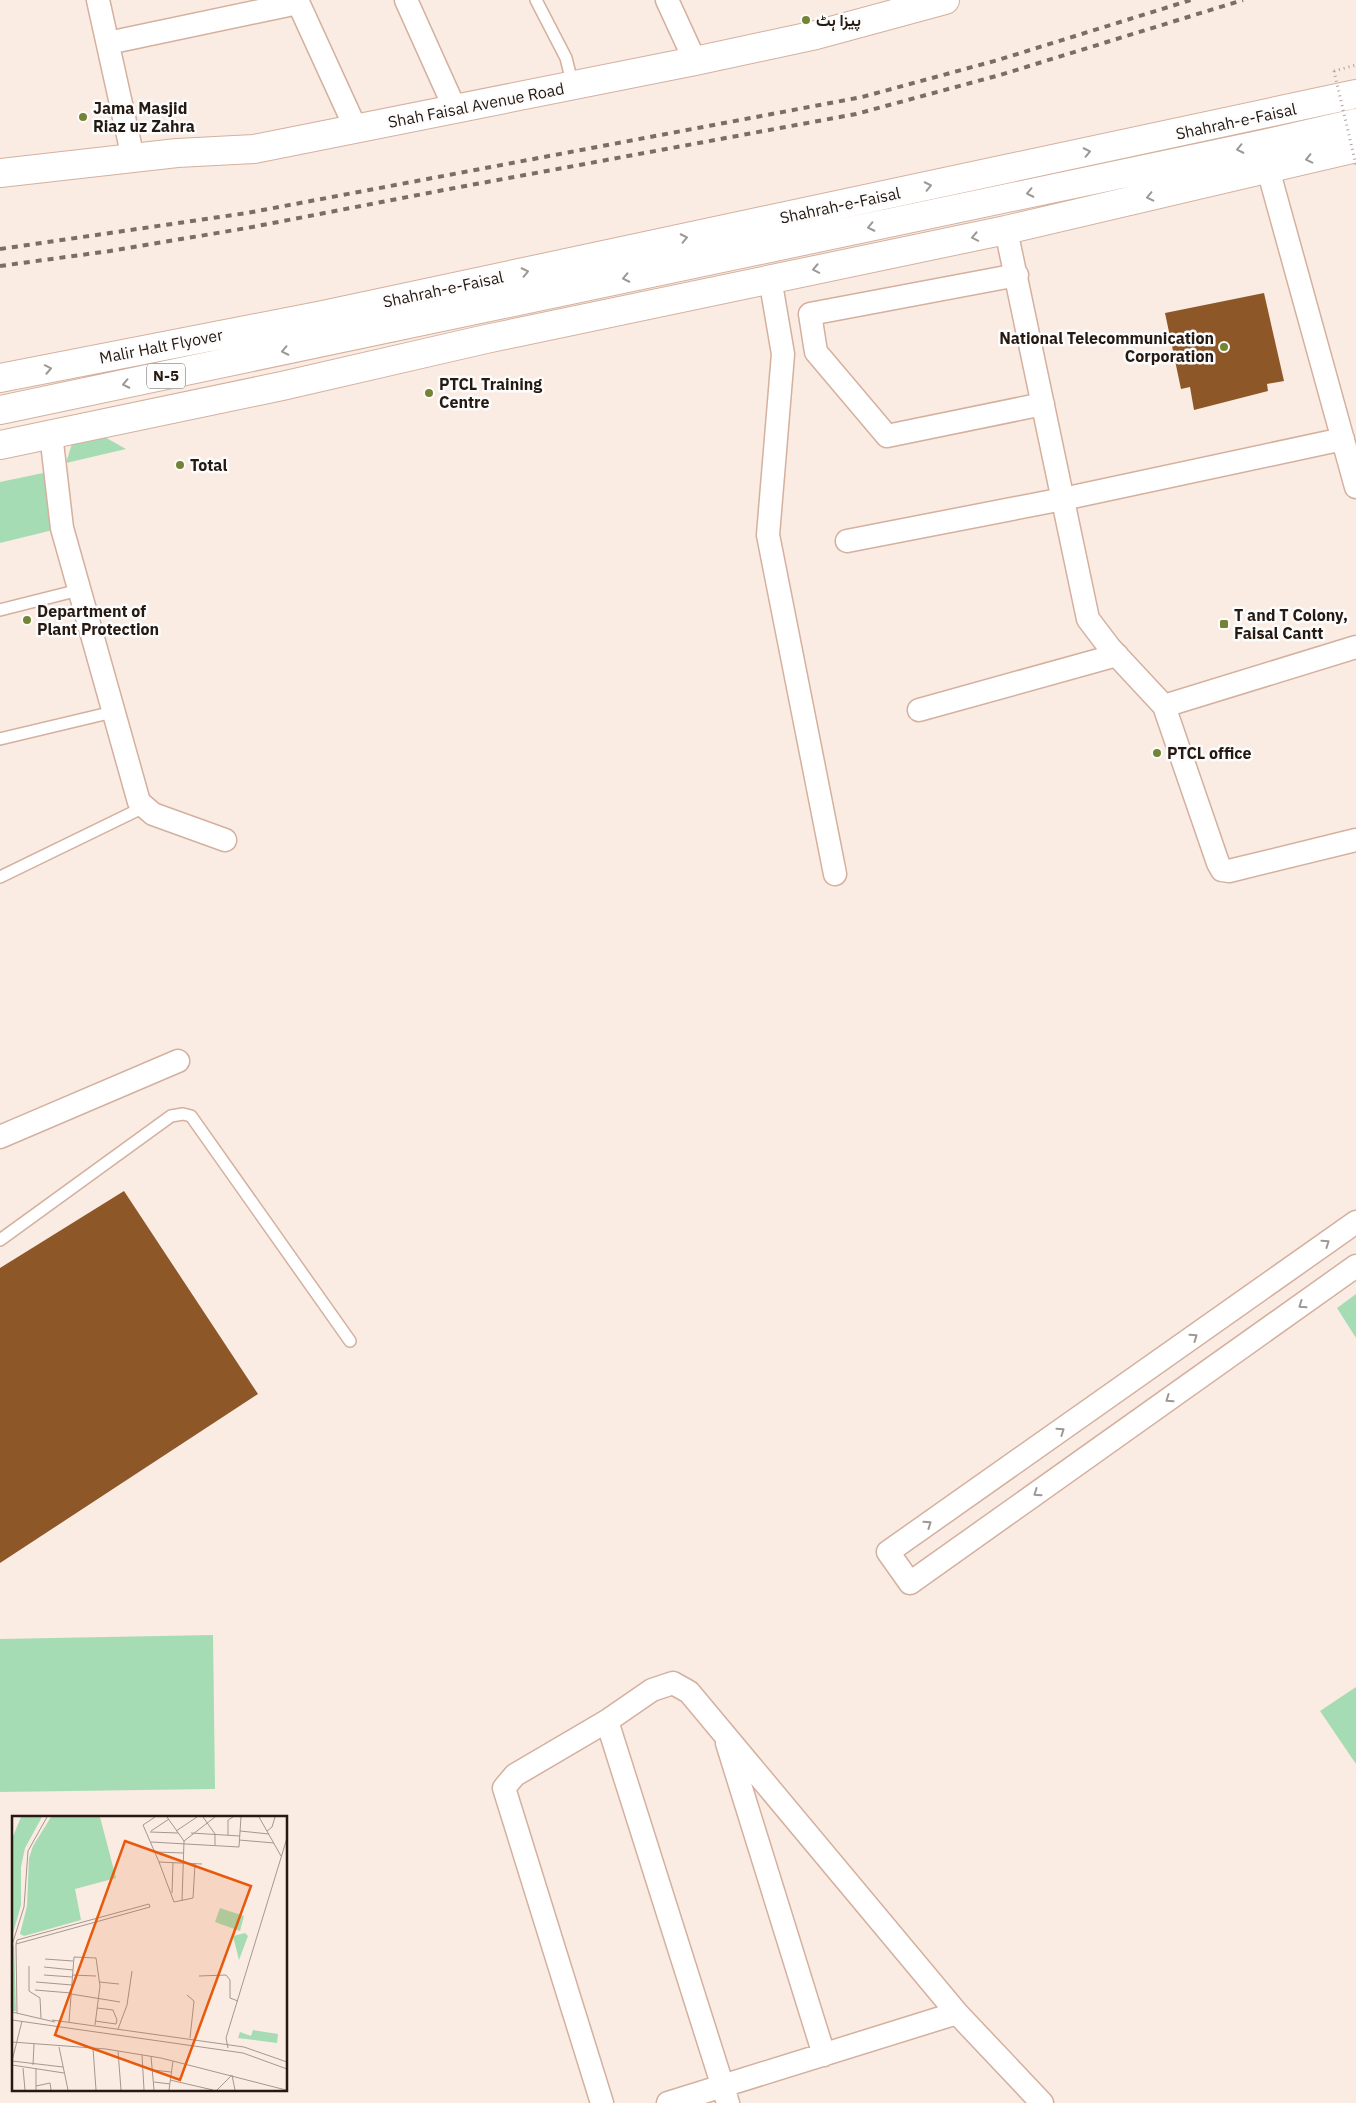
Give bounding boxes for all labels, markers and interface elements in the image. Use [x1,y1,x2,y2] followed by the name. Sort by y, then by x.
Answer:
[816,10,861,32] place label: پیزا ہٹ
[800,14,812,26] marker: پیزا ہٹ
[386,78,566,132] street label: Shah Faisal Avenue Road
[93,98,195,136] place label: Jama Masjid Riaz uz Zahra
[1174,98,1298,144] street label: Shahrah-e-Faisal
[77,111,89,123] marker: Jama Masjid Riaz uz Zahra
[1236,144,1245,154] one-way arrow
[1083,148,1091,158] one-way arrow
[1304,153,1313,164] one-way arrow
[924,181,933,192] one-way arrow
[778,182,902,228] street label: Shahrah-e-Faisal
[1025,188,1034,198] one-way arrow
[1146,191,1155,202] one-way arrow
[866,221,875,231] one-way arrow
[970,231,979,241] one-way arrow
[679,233,688,244] one-way arrow
[811,263,820,274] one-way arrow
[381,266,505,312] street label: Shahrah-e-Faisal
[520,267,529,278] one-way arrow
[622,272,630,283] one-way arrow
[98,324,225,368] street label: Malir Halt Flyover
[999,328,1214,366] place label: National Telecommunication Corporation
[1218,341,1230,353] marker: National Telecommunication Corporation
[280,346,289,356] one-way arrow
[43,364,52,375] one-way arrow
[147,364,185,388] road number: N-5
[439,374,542,412] place label: PTCL Training Centre
[121,378,130,389] one-way arrow
[423,387,435,399] marker: PTCL Training Centre
[190,455,227,475] place label: Total
[174,459,186,471] marker: Total
[37,601,159,639] place label: Department of Plant Protection
[1234,605,1348,643] place label: T and T Colony, Faisal Cantt
[21,614,33,626] marker: Department of Plant Protection
[1218,618,1230,630] marker: T and T Colony, Faisal Cantt
[1167,743,1251,763] place label: PTCL office
[1151,747,1163,759] marker: PTCL office
[1321,1240,1330,1249] one-way arrow
[1298,1299,1308,1308] one-way arrow
[1188,1334,1198,1343] one-way arrow
[1166,1393,1175,1402] one-way arrow
[1055,1428,1065,1437] one-way arrow
[1033,1487,1043,1496] one-way arrow
[922,1521,932,1530] one-way arrow
[12,1816,288,2090] inset map

